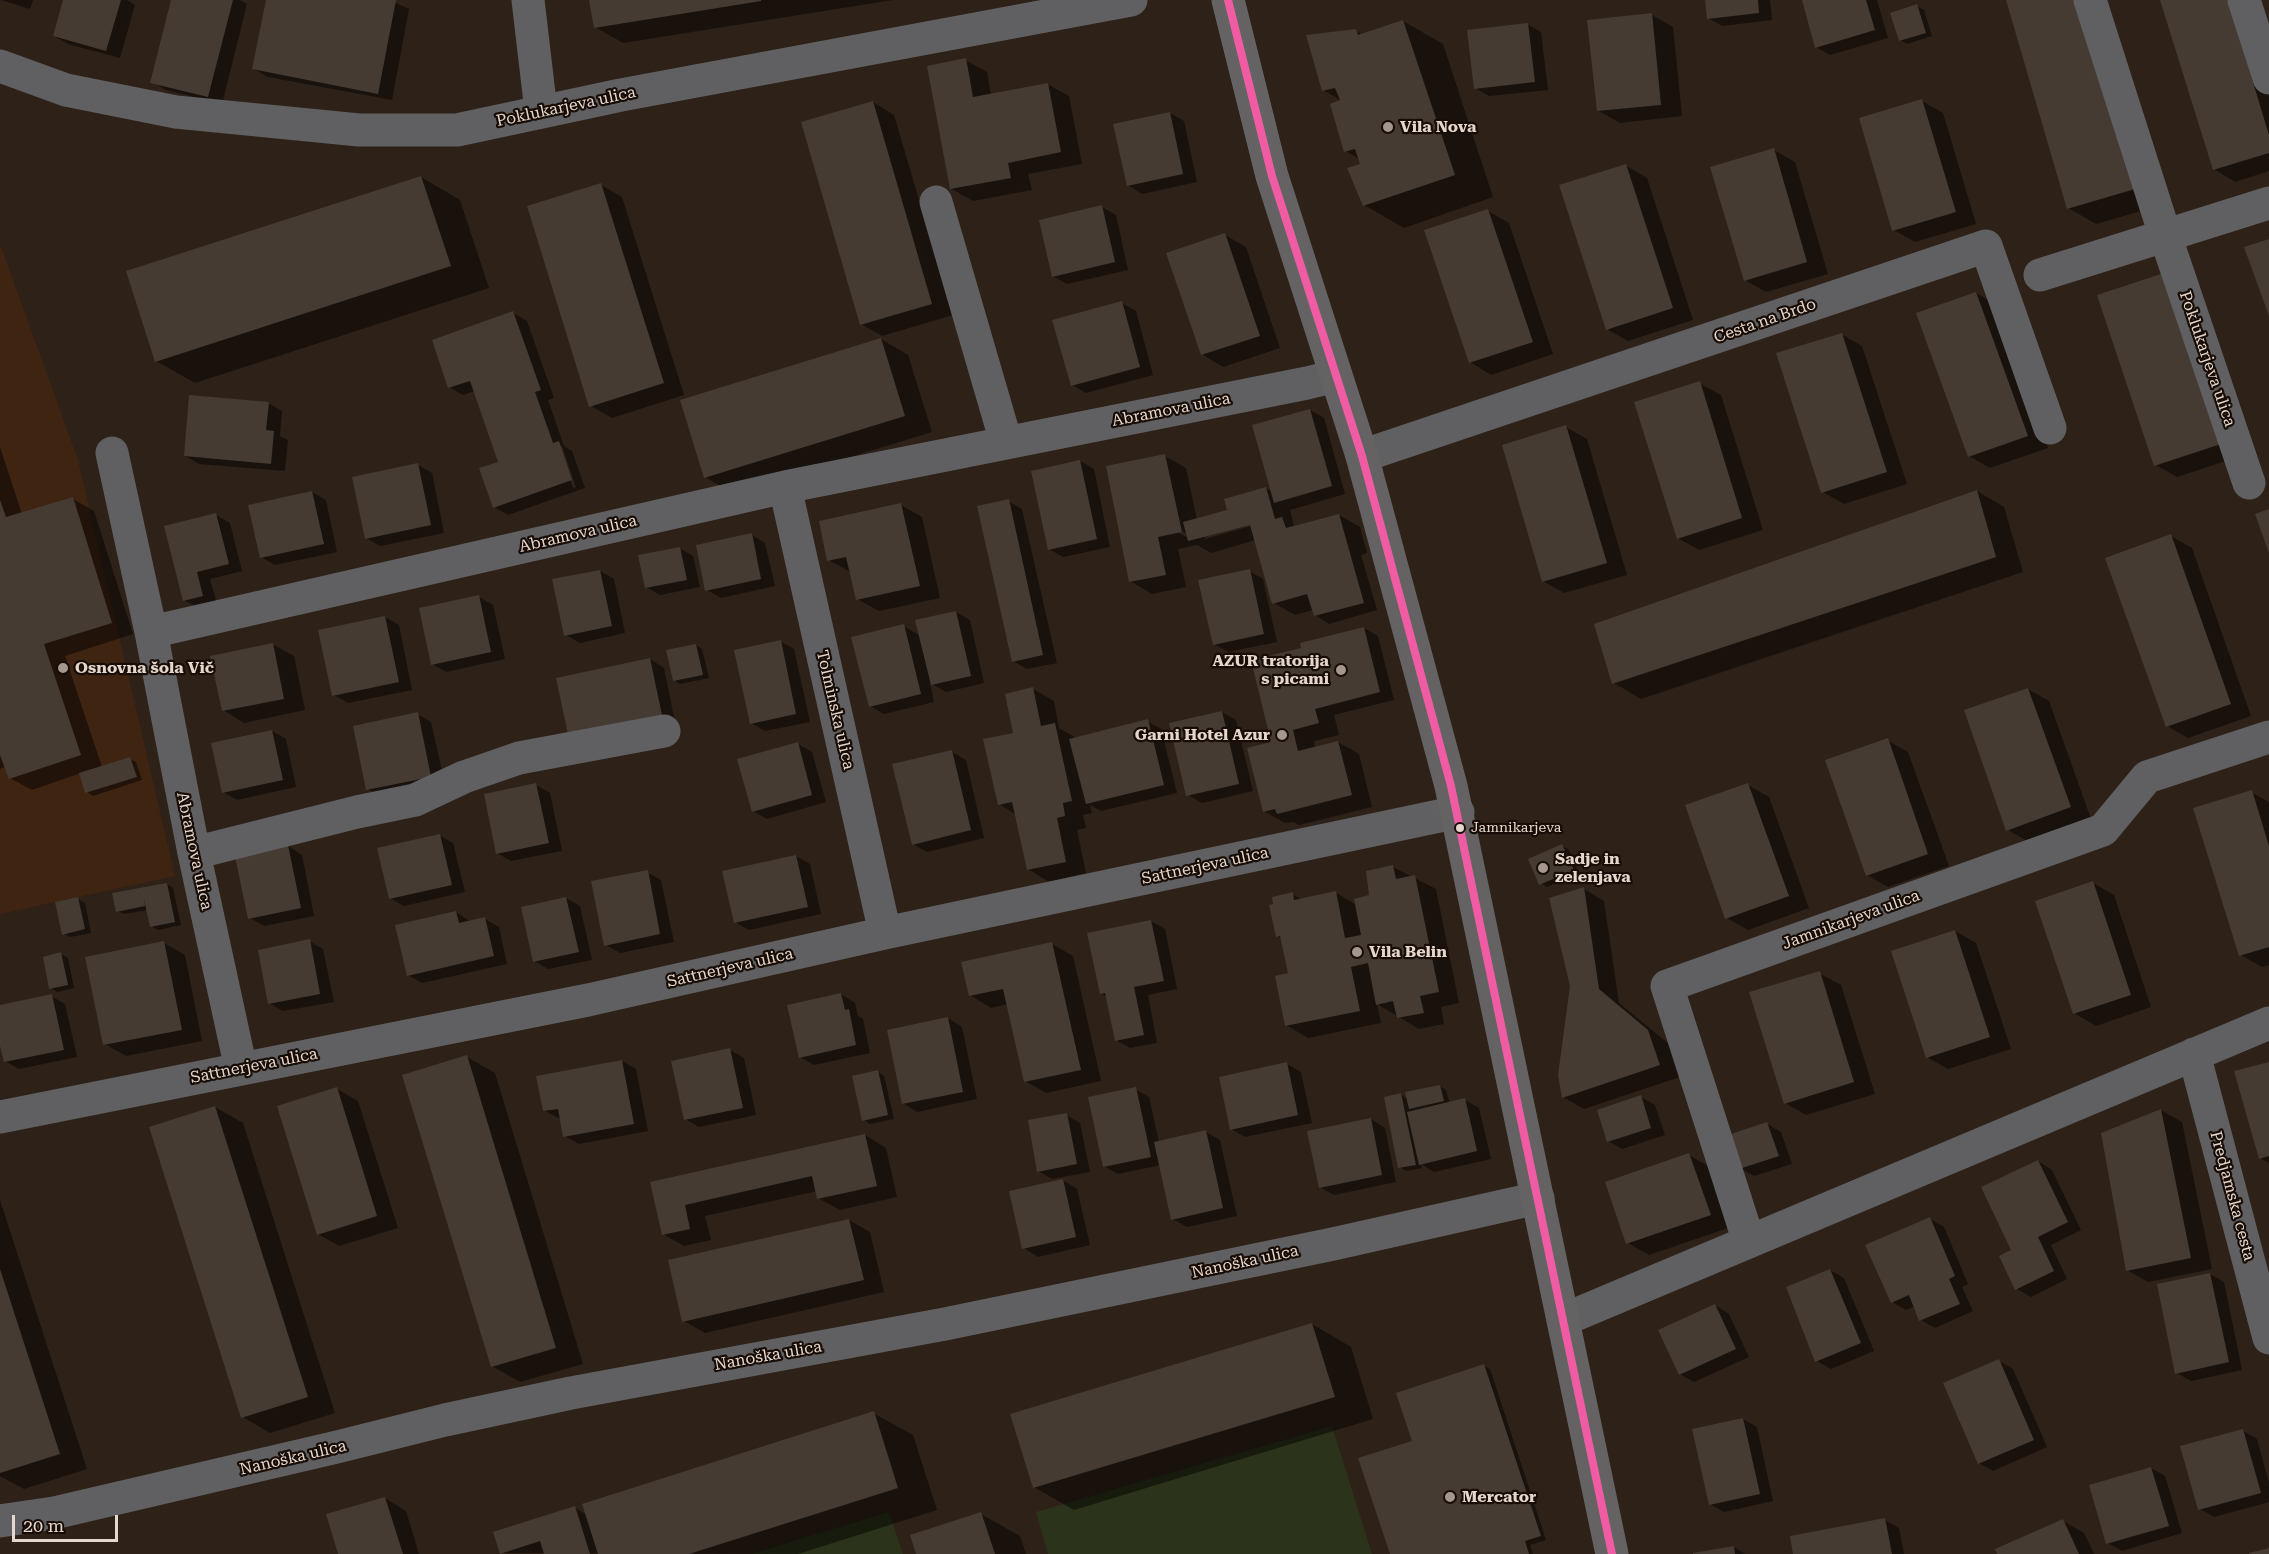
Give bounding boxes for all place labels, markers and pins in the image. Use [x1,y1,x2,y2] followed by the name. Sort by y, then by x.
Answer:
[1400,117,1476,137] place label: Vila Nova
[1381,120,1395,134] marker: Vila Nova
[1212,651,1329,689] place label: AZUR tratorija s picami
[75,658,214,678] place label: Osnovna šola Vič
[56,661,70,675] marker: Osnovna šola Vič
[1334,663,1348,677] marker: AZUR tratorija s picami
[1135,725,1270,745] place label: Garni Hotel Azur
[1275,728,1289,742] marker: Garni Hotel Azur
[1471,820,1561,836] place label: Jamnikarjeva
[1454,822,1466,834] marker: Jamnikarjeva
[1555,849,1631,887] place label: Sadje in zelenjava
[1536,861,1550,875] marker: Sadje in zelenjava
[1369,942,1447,962] place label: Vila Belin
[1350,945,1364,959] marker: Vila Belin
[1462,1487,1536,1507] place label: Mercator
[1443,1490,1457,1504] marker: Mercator

